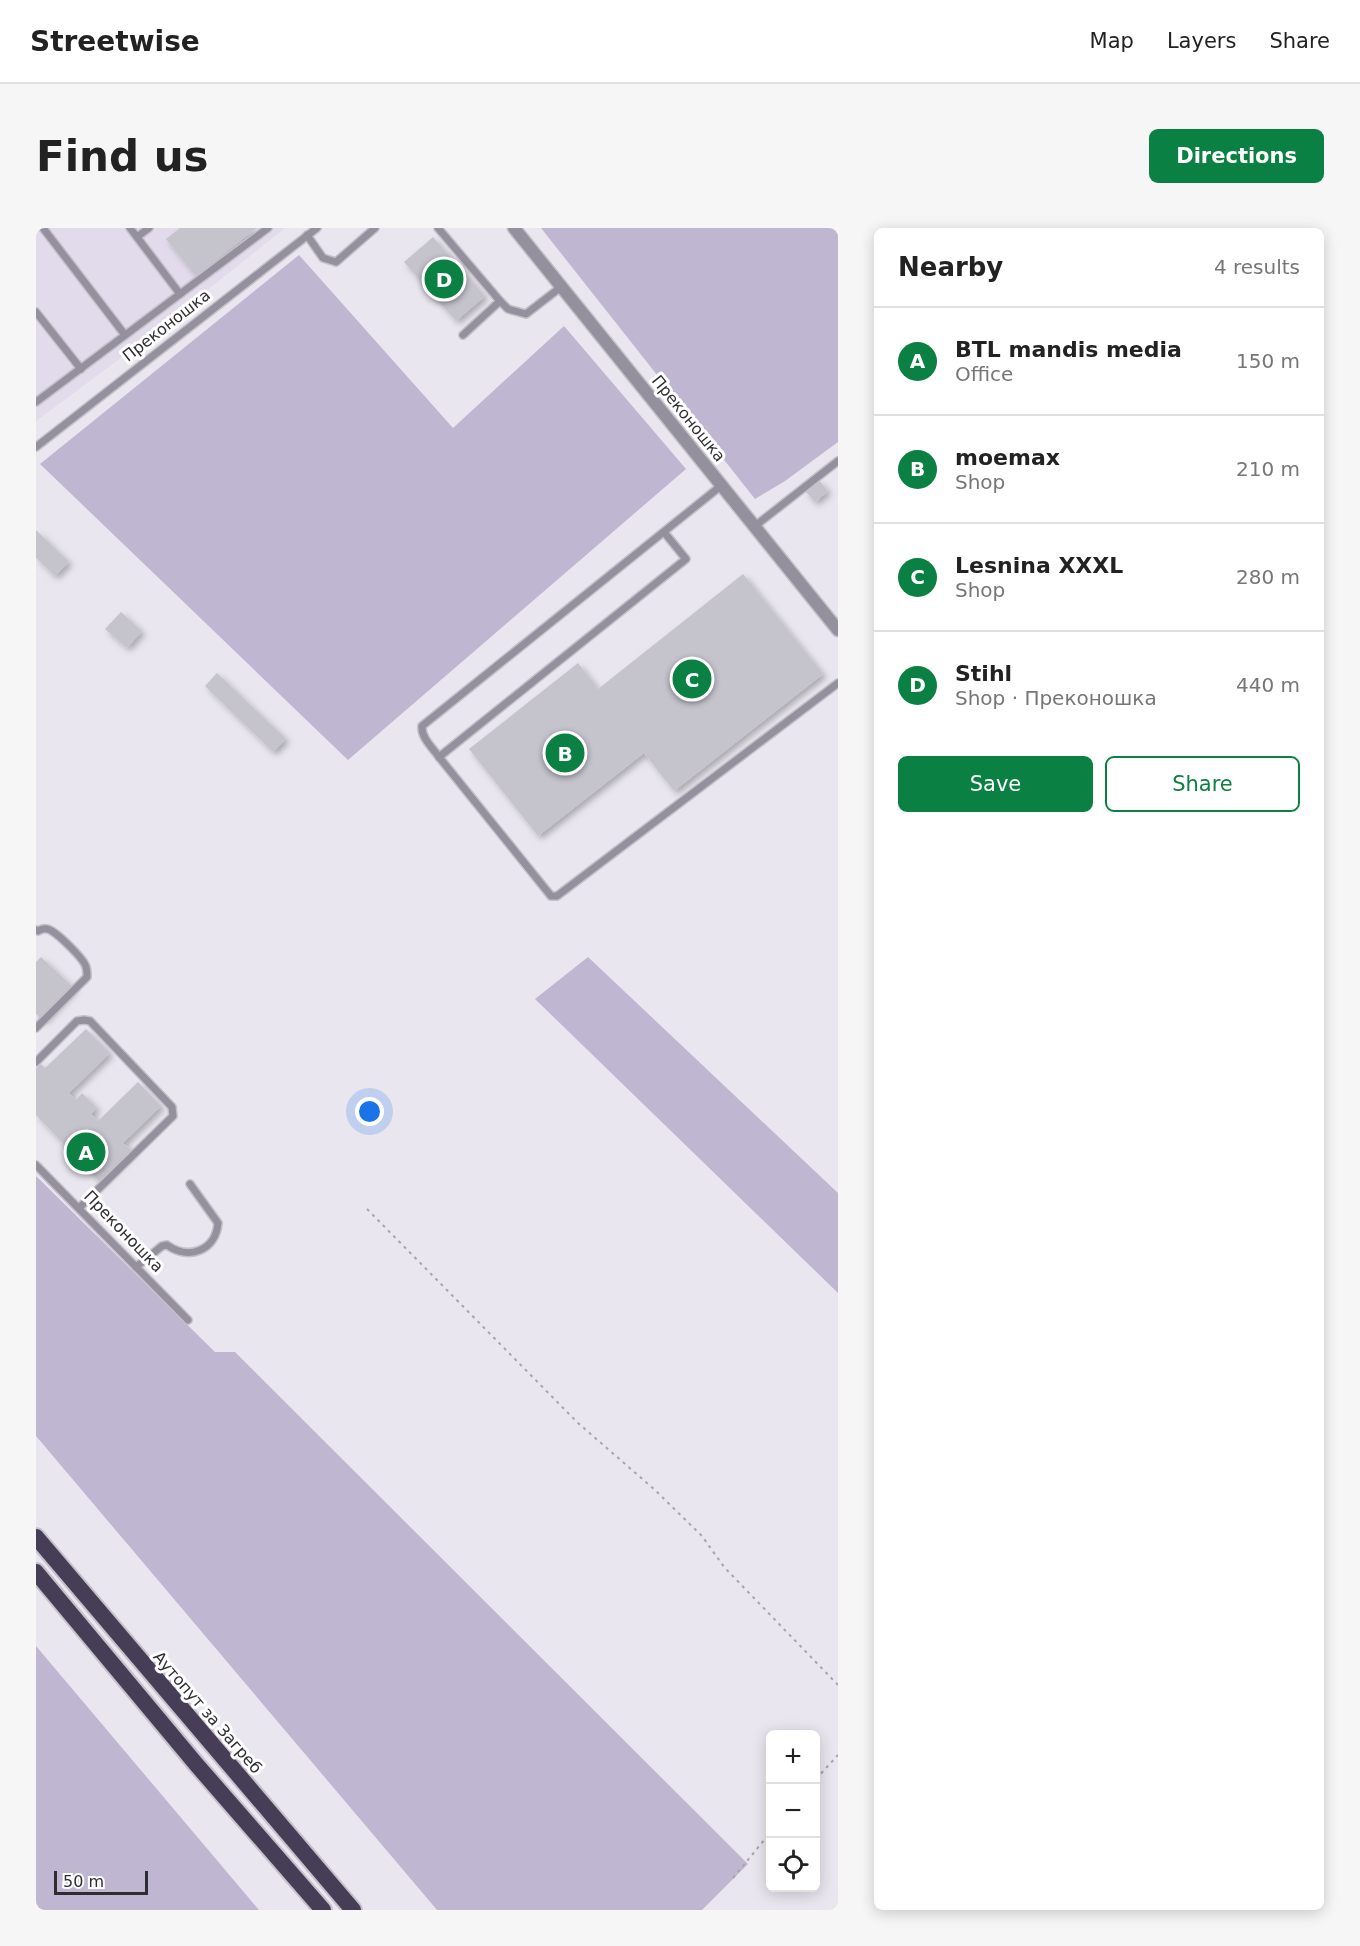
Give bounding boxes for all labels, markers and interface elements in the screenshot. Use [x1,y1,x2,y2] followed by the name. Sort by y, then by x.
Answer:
[30,25,200,58] text: Streetwise
[1090,29,1134,53] text: Map
[1167,29,1236,53] text: Layers
[1269,29,1330,53] text: Share
[1149,129,1324,183] button: Directions
[36,132,209,181] text: Find us
[898,252,1003,282] text: Nearby
[1214,255,1300,279] text: 4 results
[424,256,464,302] pin: D
[119,285,214,365] street label: Преконошка
[955,337,1182,362] text: BTL mandis media
[910,349,925,373] text: A
[1236,349,1300,373] text: 150 m
[955,362,1013,386] text: Office
[648,371,729,465] street label: Преконошка
[955,445,1060,470] text: moemax
[910,457,925,481] text: B
[1236,457,1300,481] text: 210 m
[955,470,1005,494] text: Shop
[955,553,1123,578] text: Lesnina XXXL
[910,565,925,589] text: C
[1236,565,1300,589] text: 280 m
[955,578,1005,602] text: Shop
[672,656,712,702] pin: C
[955,661,1012,686] text: Stihl
[909,673,926,697] text: D
[1236,673,1300,697] text: 440 m
[955,686,1157,710] text: Shop · Преконошка
[546,730,584,776] pin: B
[898,756,1093,812] button: Save
[1105,756,1300,812] button: Share
[355,1097,384,1126] your location
[67,1130,106,1174] pin: A
[80,1187,167,1276] street label: Преконошка
[149,1647,266,1777] street label: Аутопут за Загреб
[766,1730,820,1892] map controls
[766,1730,820,1784] button: +
[766,1784,820,1838] button: −
[766,1838,820,1892] button: locate
[54,1868,148,1896] scale bar
[63,1872,104,1891] text: 50 m

